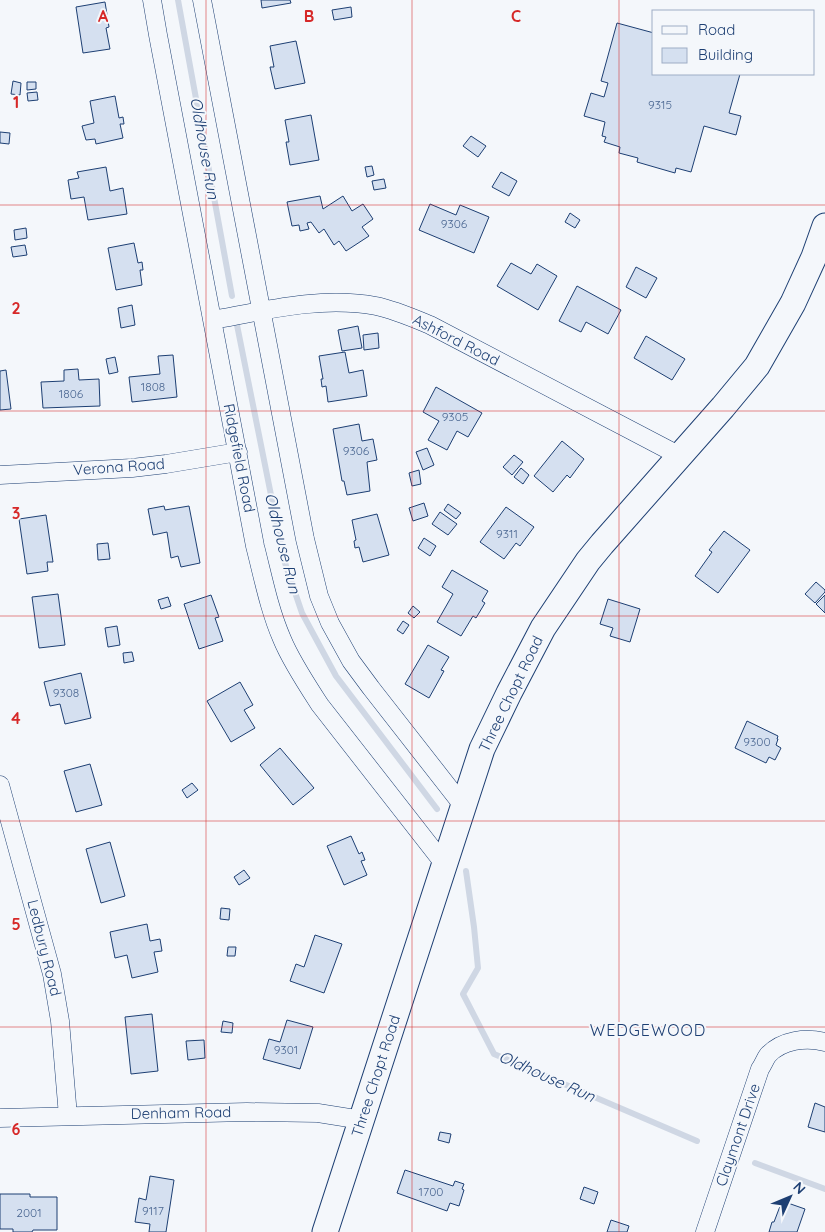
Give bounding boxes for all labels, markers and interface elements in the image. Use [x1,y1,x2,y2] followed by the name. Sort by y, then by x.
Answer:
[98,6,109,26] text: A
[304,6,314,26] text: B
[511,6,521,26] text: C
[652,10,815,75] legend
[698,20,735,39] text: Road
[698,45,753,64] text: Building
[13,92,19,112] text: 1
[186,95,224,201] water label: Oldhouse Run
[648,97,672,112] house number: 9315
[441,216,468,231] house number: 9306
[11,298,21,318] text: 2
[410,310,503,370] street label: Ashford Road
[141,379,165,394] house number: 1808
[59,386,84,401] house number: 1806
[220,402,259,514] street label: Ridgefield Road
[442,409,468,424] house number: 9305
[343,443,370,458] house number: 9306
[73,454,165,479] street label: Verona Road
[261,491,305,596] water label: Oldhouse Run
[12,503,20,523] text: 3
[496,526,518,541] house number: 9311
[474,633,547,755] street label: Three Chopt Road
[53,685,79,700] house number: 9308
[11,708,21,728] text: 4
[743,734,771,749] house number: 9300
[23,898,66,998] street label: Ledbury Road
[11,914,21,934] text: 5
[347,1013,404,1139] street label: Three Chopt Road
[590,1020,706,1040] district label: WEDGEWOOD
[274,1042,298,1057] house number: 9301
[496,1046,599,1106] water label: Oldhouse Run
[711,1081,764,1189] street label: Claymont Drive
[131,1102,231,1123] street label: Denham Road
[12,1119,21,1139] text: 6
[765,1172,815,1222] north arrow
[789,1178,809,1198] text: N
[419,1184,443,1199] house number: 1700
[142,1203,164,1218] house number: 9117
[16,1205,42,1220] house number: 2001

